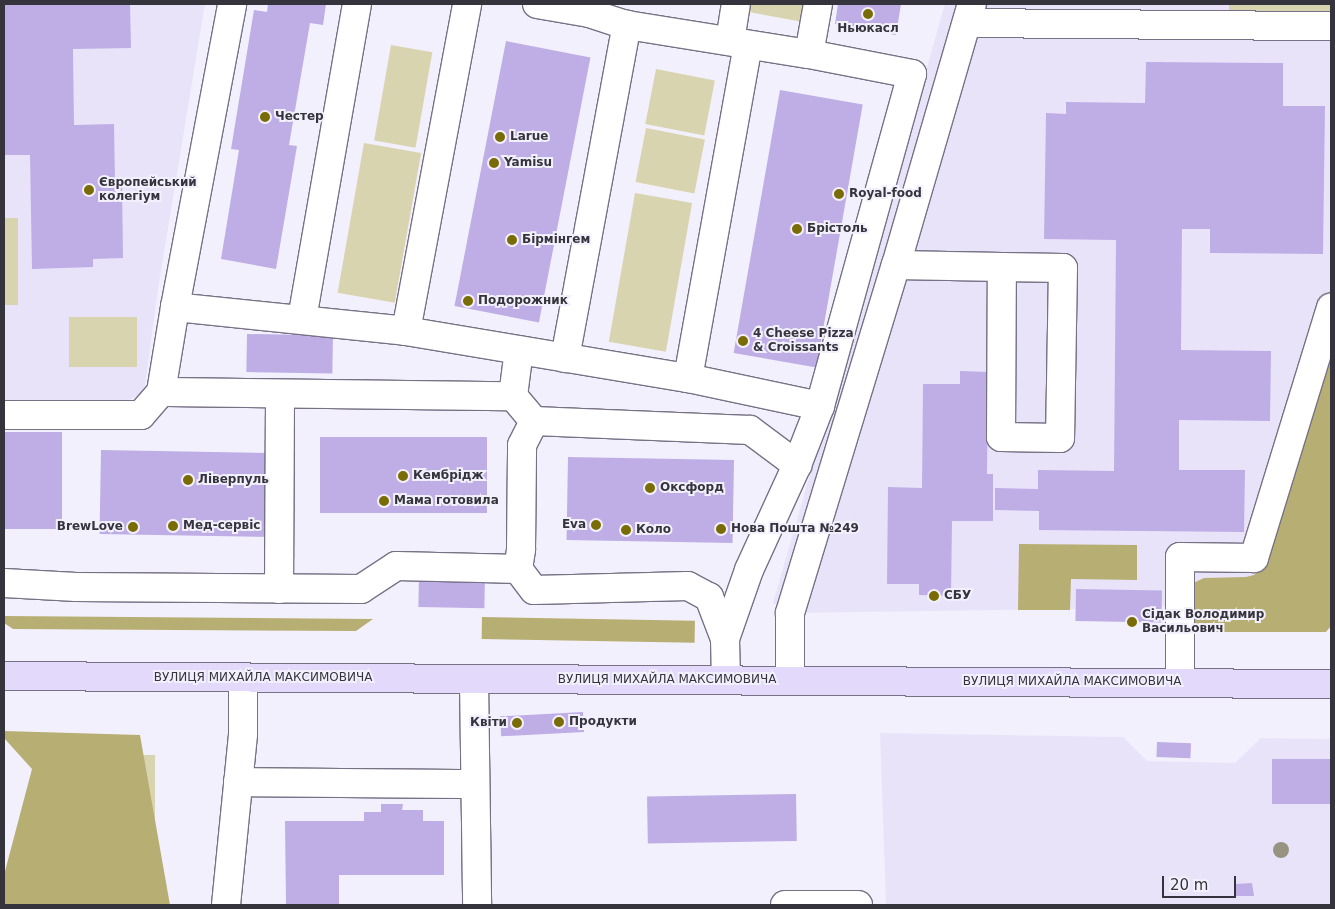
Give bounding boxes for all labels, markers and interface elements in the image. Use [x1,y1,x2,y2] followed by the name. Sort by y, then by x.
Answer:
[862,8,874,20] marker: Ньюкасл
[837,22,899,36] place label: Ньюкасл
[275,110,324,124] place label: Честер
[259,111,271,123] marker: Честер
[510,130,548,144] place label: Larue
[494,131,506,143] marker: Larue
[504,156,552,170] place label: Yamisu
[488,157,500,169] marker: Yamisu
[99,176,197,204] place label: Європейський колегіум
[83,184,95,196] marker: Європейський колегіум
[849,187,922,201] place label: Royal-food
[833,188,845,200] marker: Royal-food
[807,222,868,236] place label: Брістоль
[791,223,803,235] marker: Брістоль
[522,233,590,247] place label: Бірмінгем
[506,234,518,246] marker: Бірмінгем
[478,294,568,308] place label: Подорожник
[462,295,474,307] marker: Подорожник
[753,327,854,355] place label: 4 Cheese Pizza & Croissants
[737,335,749,347] marker: 4 Cheese Pizza & Croissants
[413,469,483,483] place label: Кембрідж
[397,470,409,482] marker: Кембрідж
[198,473,269,487] place label: Ліверпуль
[182,474,194,486] marker: Ліверпуль
[660,481,724,495] place label: Оксфорд
[644,482,656,494] marker: Оксфорд
[394,494,499,508] place label: Мама готовила
[378,495,390,507] marker: Мама готовила
[562,518,586,532] place label: Eva
[183,519,260,533] place label: Мед-сервіс
[590,519,602,531] marker: Eva
[57,520,123,534] place label: BrewLove
[167,520,179,532] marker: Мед-сервіс
[127,521,139,533] marker: BrewLove
[731,522,859,536] place label: Нова Пошта №249
[636,523,671,537] place label: Коло
[715,523,727,535] marker: Нова Пошта №249
[620,524,632,536] marker: Коло
[944,589,971,603] place label: СБУ
[928,590,940,602] marker: СБУ
[1142,608,1264,636] place label: Сідак Володимир Васильович
[1126,616,1138,628] marker: Сідак Володимир Васильович
[154,671,372,685] street label: ВУЛИЦЯ МИХАЙЛА МАКСИМОВИЧА
[558,673,776,687] street label: ВУЛИЦЯ МИХАЙЛА МАКСИМОВИЧА
[963,675,1181,689] street label: ВУЛИЦЯ МИХАЙЛА МАКСИМОВИЧА
[569,715,637,729] place label: Продукти
[470,716,507,730] place label: Квіти
[553,716,565,728] marker: Продукти
[511,717,523,729] marker: Квіти
[1165,866,1239,898] scale bar
[1170,876,1208,894] text: 20 m

